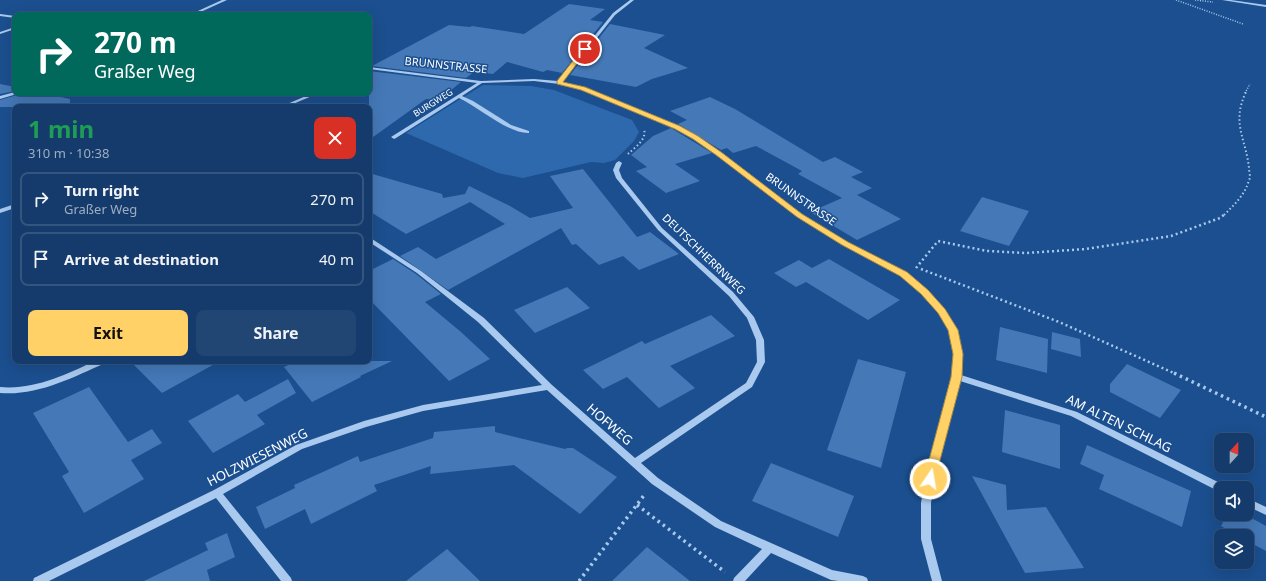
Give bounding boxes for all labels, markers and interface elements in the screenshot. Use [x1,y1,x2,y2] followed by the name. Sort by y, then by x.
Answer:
[94,23,177,61] text: 270 m
[28,28,80,80] icon: right
[568,32,602,66] pin
[574,38,596,60] icon: arrive
[404,53,488,76] street label: BRUNNSTRASSE
[94,59,196,83] text: Graßer Weg
[410,85,455,120] street label: BURGWEG
[28,112,94,145] text: 1 min
[314,117,356,159] button: close
[28,144,109,162] text: 310 m · 10:38
[763,169,840,229] street label: BRUNNSTRASSE
[64,180,139,200] text: Turn right
[30,188,52,210] icon: right
[310,189,354,209] text: 270 m
[64,200,137,218] text: Graßer Weg
[660,210,749,297] street label: DEUTSCHHERRNWEG
[30,248,52,270] icon: arrive
[64,249,219,269] text: Arrive at destination
[319,249,354,269] text: 40 m
[28,310,188,356] button: Exit
[196,310,356,356] button: Share
[1063,390,1175,456] street label: AM ALTEN SCHLAG
[583,399,637,449] street label: HOFWEG
[204,424,310,490] street label: HOLZWIESENWEG
[1214,433,1254,473] north arrow
[1214,433,1254,569] map controls
[909,458,951,500] position arrow
[1214,481,1254,521] button: sound
[1214,529,1254,569] button: layers

